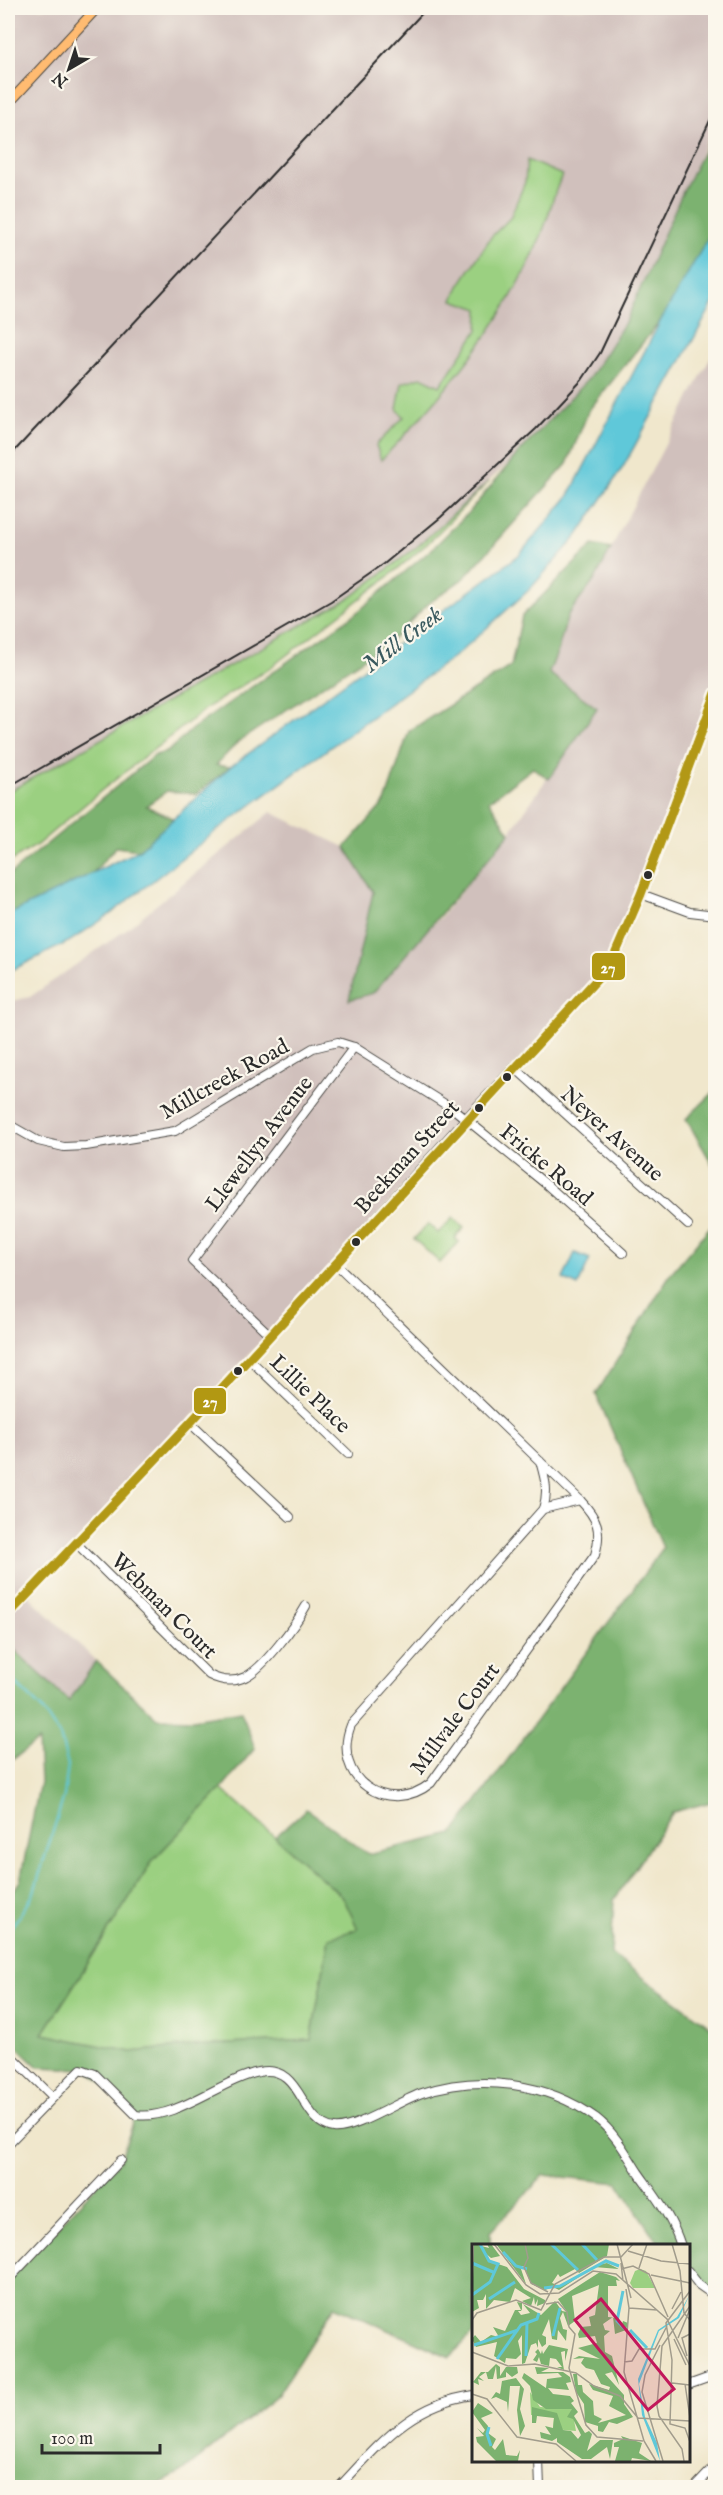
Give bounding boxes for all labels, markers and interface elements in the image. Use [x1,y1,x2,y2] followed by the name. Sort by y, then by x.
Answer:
[39,39,99,99] north arrow
[49,67,73,92] text: N
[357,600,449,680] water label: Mill Creek
[642,869,654,881] unlabelled marker
[591,952,626,981] line badge: 27
[601,959,615,979] text: 27
[156,1033,294,1127] street label: Millcreek Road
[200,1071,320,1218] street label: Llewellyn Avenue
[501,1071,513,1083] unlabelled marker
[554,1081,669,1188] street label: Neyer Avenue
[349,1094,466,1220] street label: Beekman Street
[473,1102,485,1114] unlabelled marker
[493,1118,598,1213] street label: Fricke Road
[350,1236,362,1248] unlabelled marker
[263,1349,356,1440] street label: Lillie Place
[232,1365,244,1377] unlabelled marker
[193,1387,227,1415] line badge: 27
[203,1393,217,1413] text: 27
[104,1547,223,1666] street label: Webman Court
[404,1657,507,1781] street label: Millvale Court
[472,2244,690,2462] inset map
[42,2417,160,2455] scale bar
[51,2428,93,2451] text: 100 m

